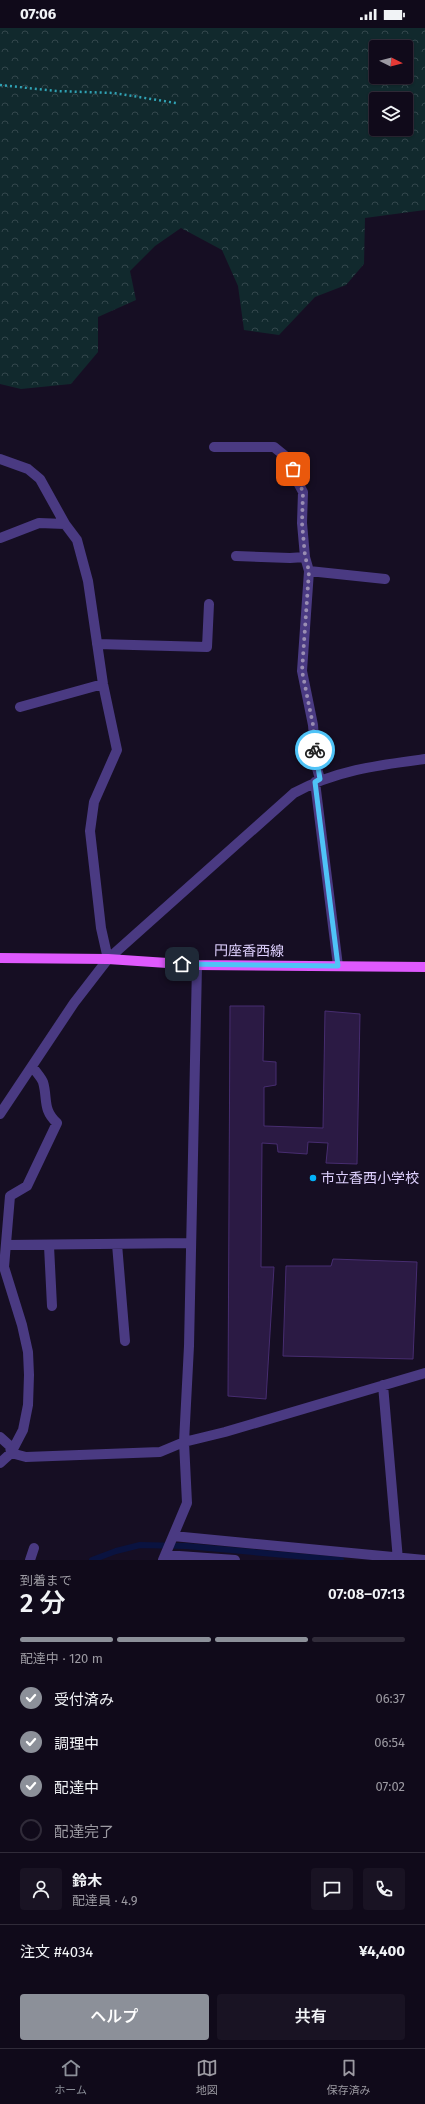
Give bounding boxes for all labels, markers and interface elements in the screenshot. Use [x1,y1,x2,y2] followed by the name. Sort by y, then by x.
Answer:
[20,5,56,23] text: 07:06
[369,40,413,84] north arrow
[369,40,413,136] map controls
[369,92,413,136] button: layers
[276,452,310,486] pin
[282,458,304,480] icon: bag
[295,730,335,770] courier
[304,739,326,761] icon: bike
[214,942,284,960] street label: 円座香西線
[165,947,199,981] pin
[171,953,193,975] icon: home
[321,1170,419,1187] place label: 市立香西小学校
[308,1173,318,1183] marker: 市立香西小学校
[20,1573,72,1588] text: 到着まで
[328,1585,405,1603] text: 07:08–07:13
[20,1588,66,1619] text: 2 分
[20,1651,103,1666] text: 配達中 · 120 m
[20,1687,42,1709] icon: check
[54,1691,114,1709] text: 受付済み
[375,1691,405,1706] text: 06:37
[20,1731,42,1753] icon: check
[54,1735,99,1753] text: 調理中
[374,1735,405,1750] text: 06:54
[20,1775,42,1797] icon: check
[54,1779,99,1797] text: 配達中
[376,1779,405,1794] text: 07:02
[54,1823,114,1841] text: 配達完了
[20,1868,62,1910] button: person
[311,1868,353,1910] button: chat
[363,1868,405,1910] button: phone
[72,1872,102,1890] text: 鈴木
[72,1893,138,1908] text: 配達員 · 4.9
[359,1942,405,1960] text: ¥4,400
[20,1943,93,1961] text: 注文 #4034
[20,1994,209,2040] button: ヘルプ
[217,1994,405,2040] button: 共有
[54,2057,87,2097] tab: ホーム
[196,2057,218,2097] tab: 地図
[327,2057,371,2097] tab: 保存済み

